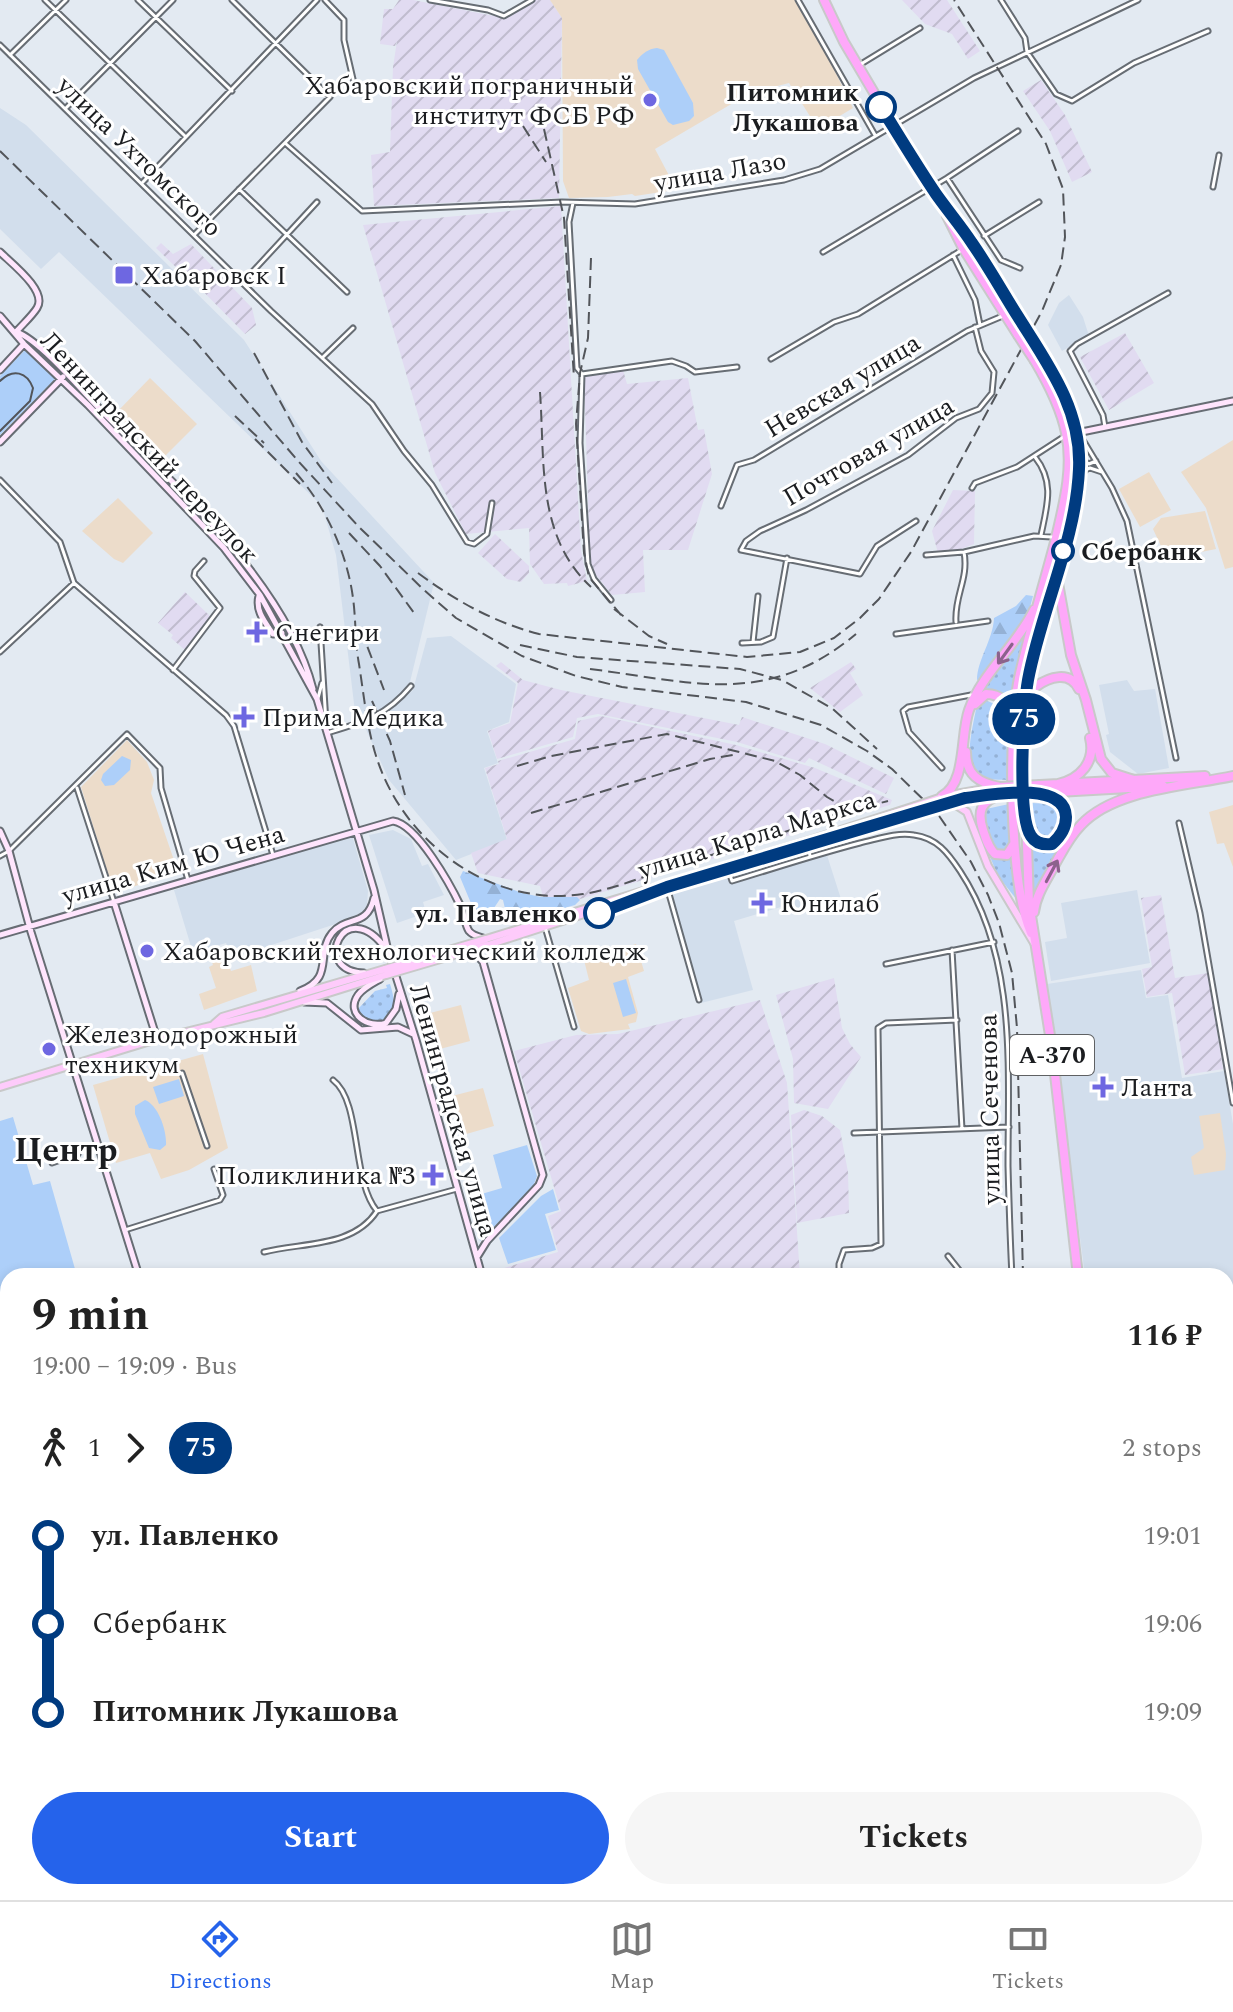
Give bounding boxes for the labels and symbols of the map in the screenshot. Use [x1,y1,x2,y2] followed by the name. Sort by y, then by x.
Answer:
[47,66,231,247] street label: улица Ухтомского
[305,66,634,136] place label: Хабаровский пограничный институт ФСБ РФ
[726,73,860,143] place label: Питомник Лукашова
[641,91,659,109] marker: Хабаровский пограничный институт ФСБ РФ
[866,92,896,122] marker: Питомник Лукашова
[650,141,789,203] street label: улица Лазо
[142,256,286,296] place label: Хабаровск I
[113,264,135,286] marker: Хабаровск I
[30,322,268,573] street label: Ленинградский переулок
[757,323,929,448] street label: Невская улица
[775,386,962,517] street label: Почтовая улица
[1081,532,1203,572] place label: Сбербанк
[1052,540,1074,562] marker: Сбербанк
[275,613,380,653] place label: Снегири
[246,621,268,643] marker: Снегири
[997,643,1013,665] one-way arrow
[988,693,1060,745] line badge: 75
[262,698,445,738] place label: Прима Медика
[233,706,255,728] marker: Прима Медика
[632,780,881,890] street label: улица Карла Маркса
[56,814,289,916] street label: улица Ким Ю Чена
[1044,859,1060,883] one-way arrow
[780,884,880,924] place label: Юнилаб
[751,892,773,914] marker: Юнилаб
[414,894,577,934] place label: ул. Павленко
[584,898,614,928] marker: ул. Павленко
[163,932,646,972] place label: Хабаровский технологический колледж
[138,942,156,960] marker: Хабаровский технологический колледж
[398,979,508,1241] street label: Ленинградская улица
[968,1013,1012,1206] street label: улица Сеченова
[65,1015,298,1085] place label: Железнодорожный техникум
[1010,1035,1094,1075] road number: А-370
[40,1040,58,1058] marker: Железнодорожный техникум
[1121,1068,1194,1108] place label: Ланта
[1092,1076,1114,1098] marker: Ланта
[14,1125,118,1177] district label: Центр
[217,1156,415,1196] place label: Поликлиника №3
[422,1164,444,1186] marker: Поликлиника №3

